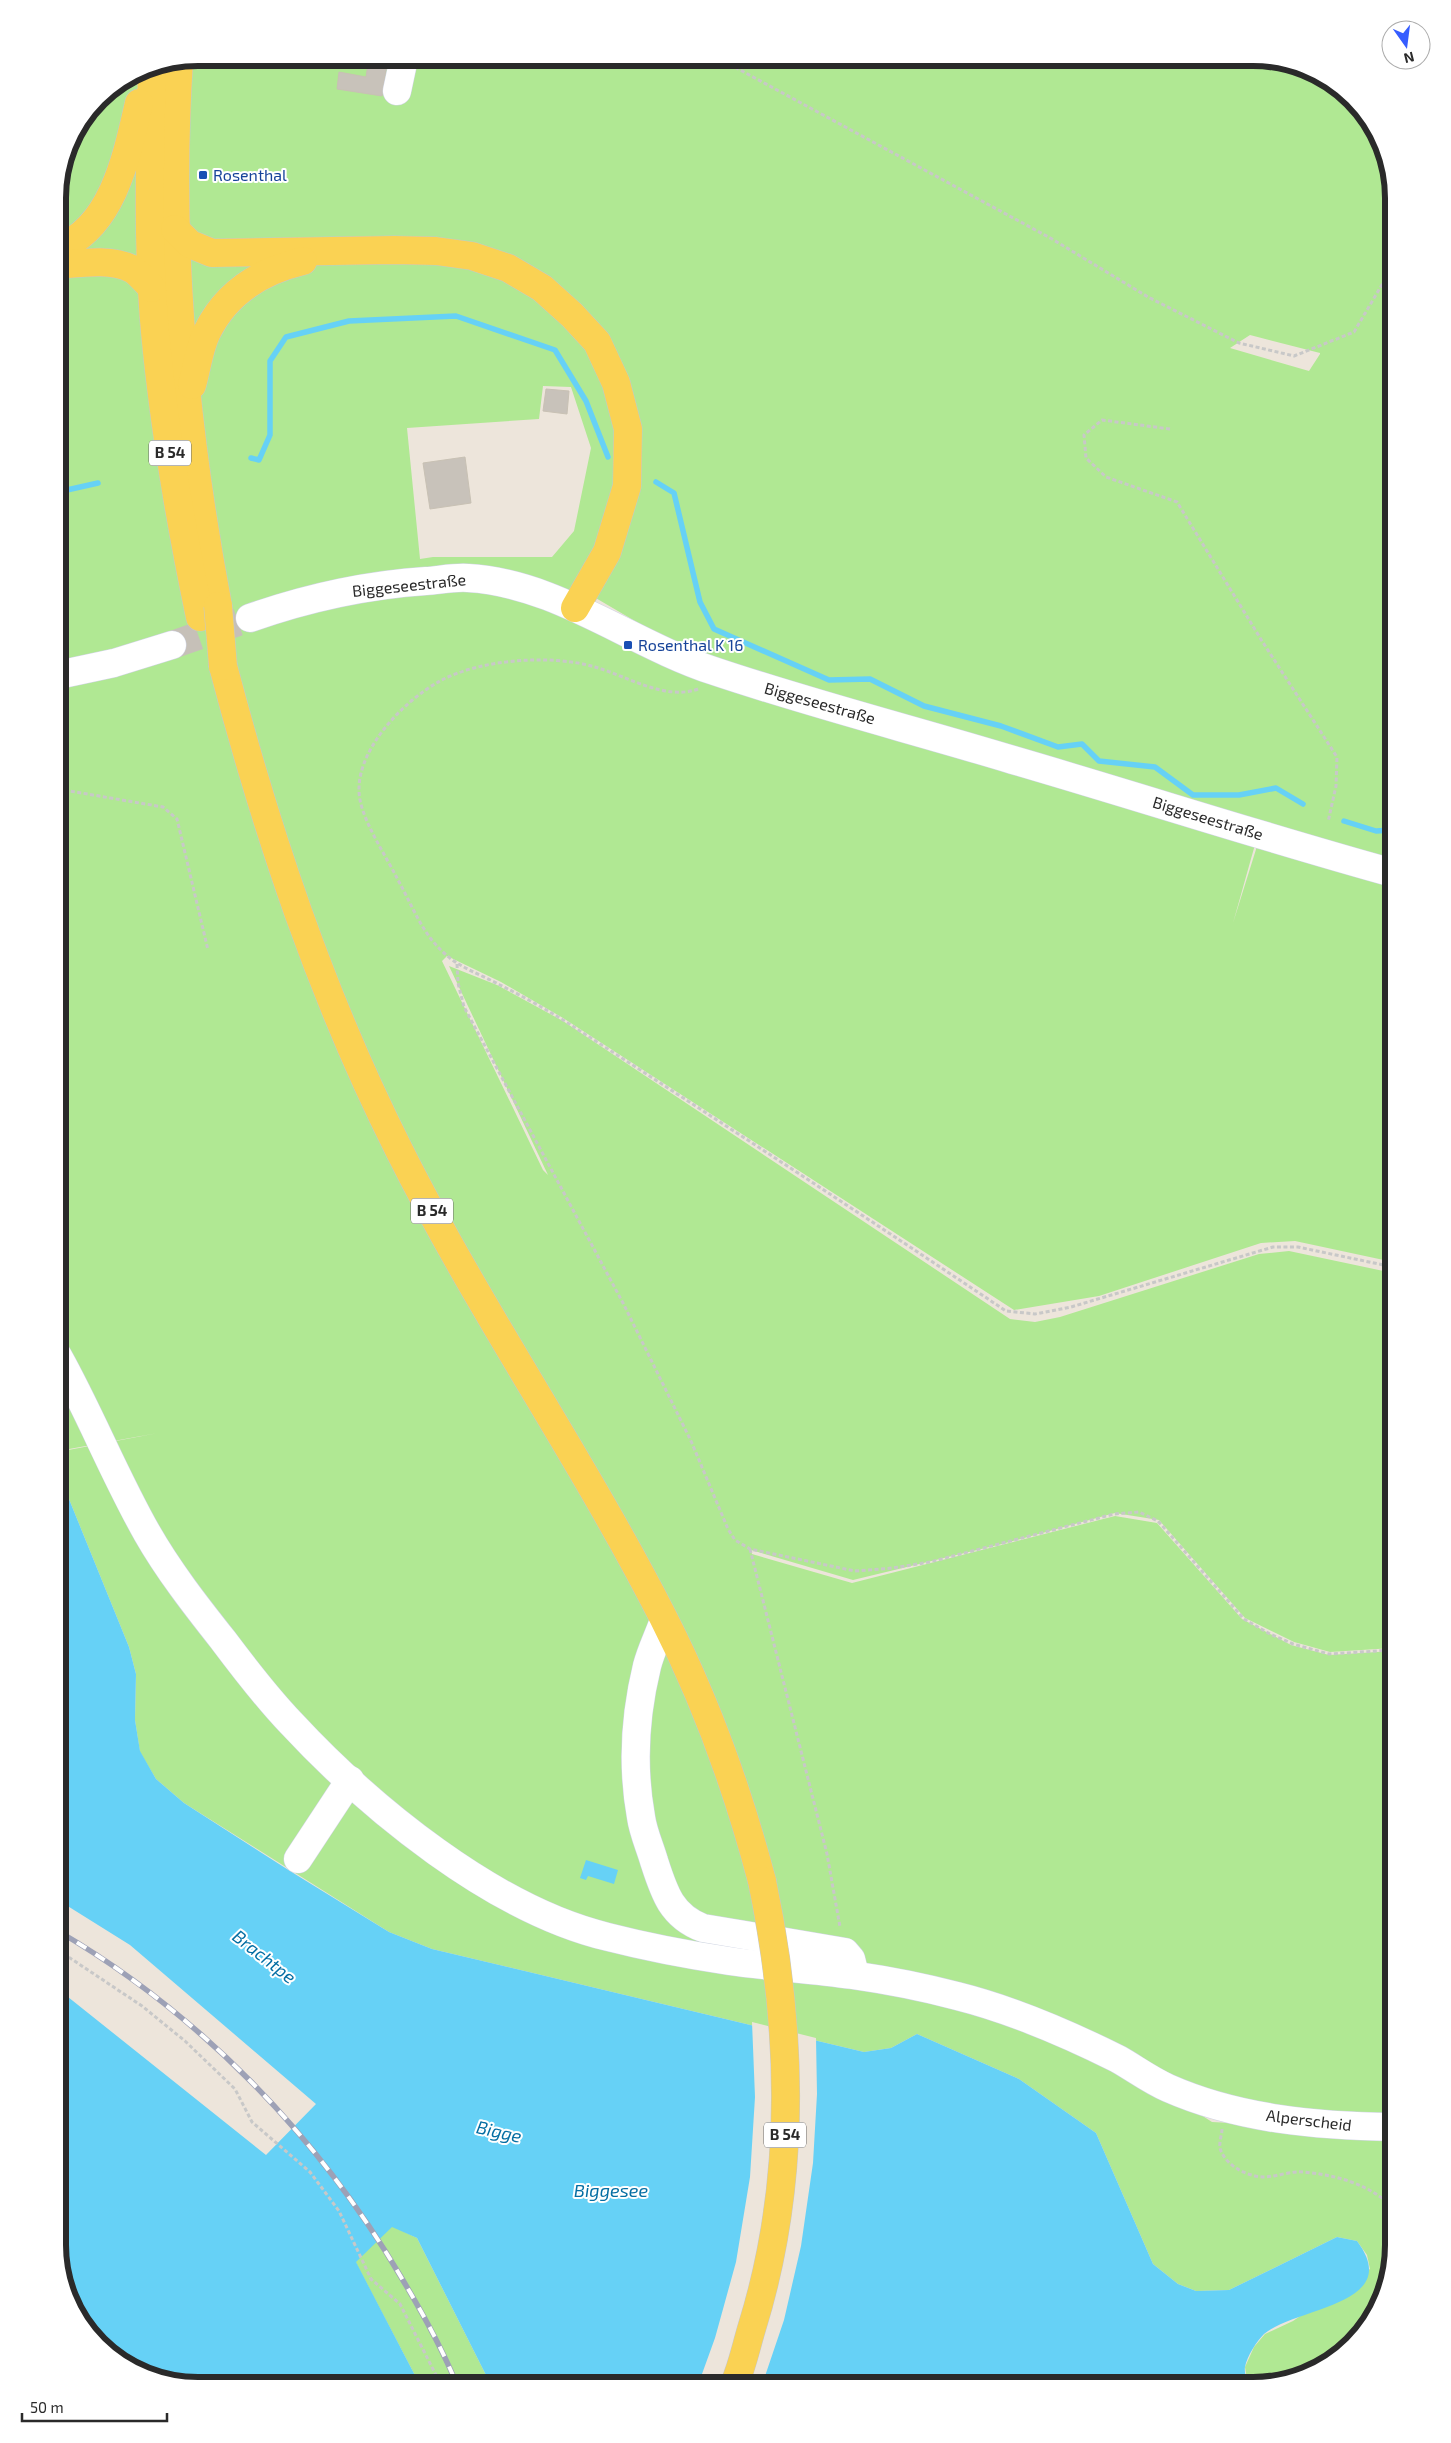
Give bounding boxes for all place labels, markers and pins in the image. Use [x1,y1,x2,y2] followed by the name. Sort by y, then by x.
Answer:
[213,165,287,184] place label: Rosenthal
[197,169,209,181] marker: Rosenthal
[638,635,743,654] place label: Rosenthal K 16
[622,639,634,651] marker: Rosenthal K 16

